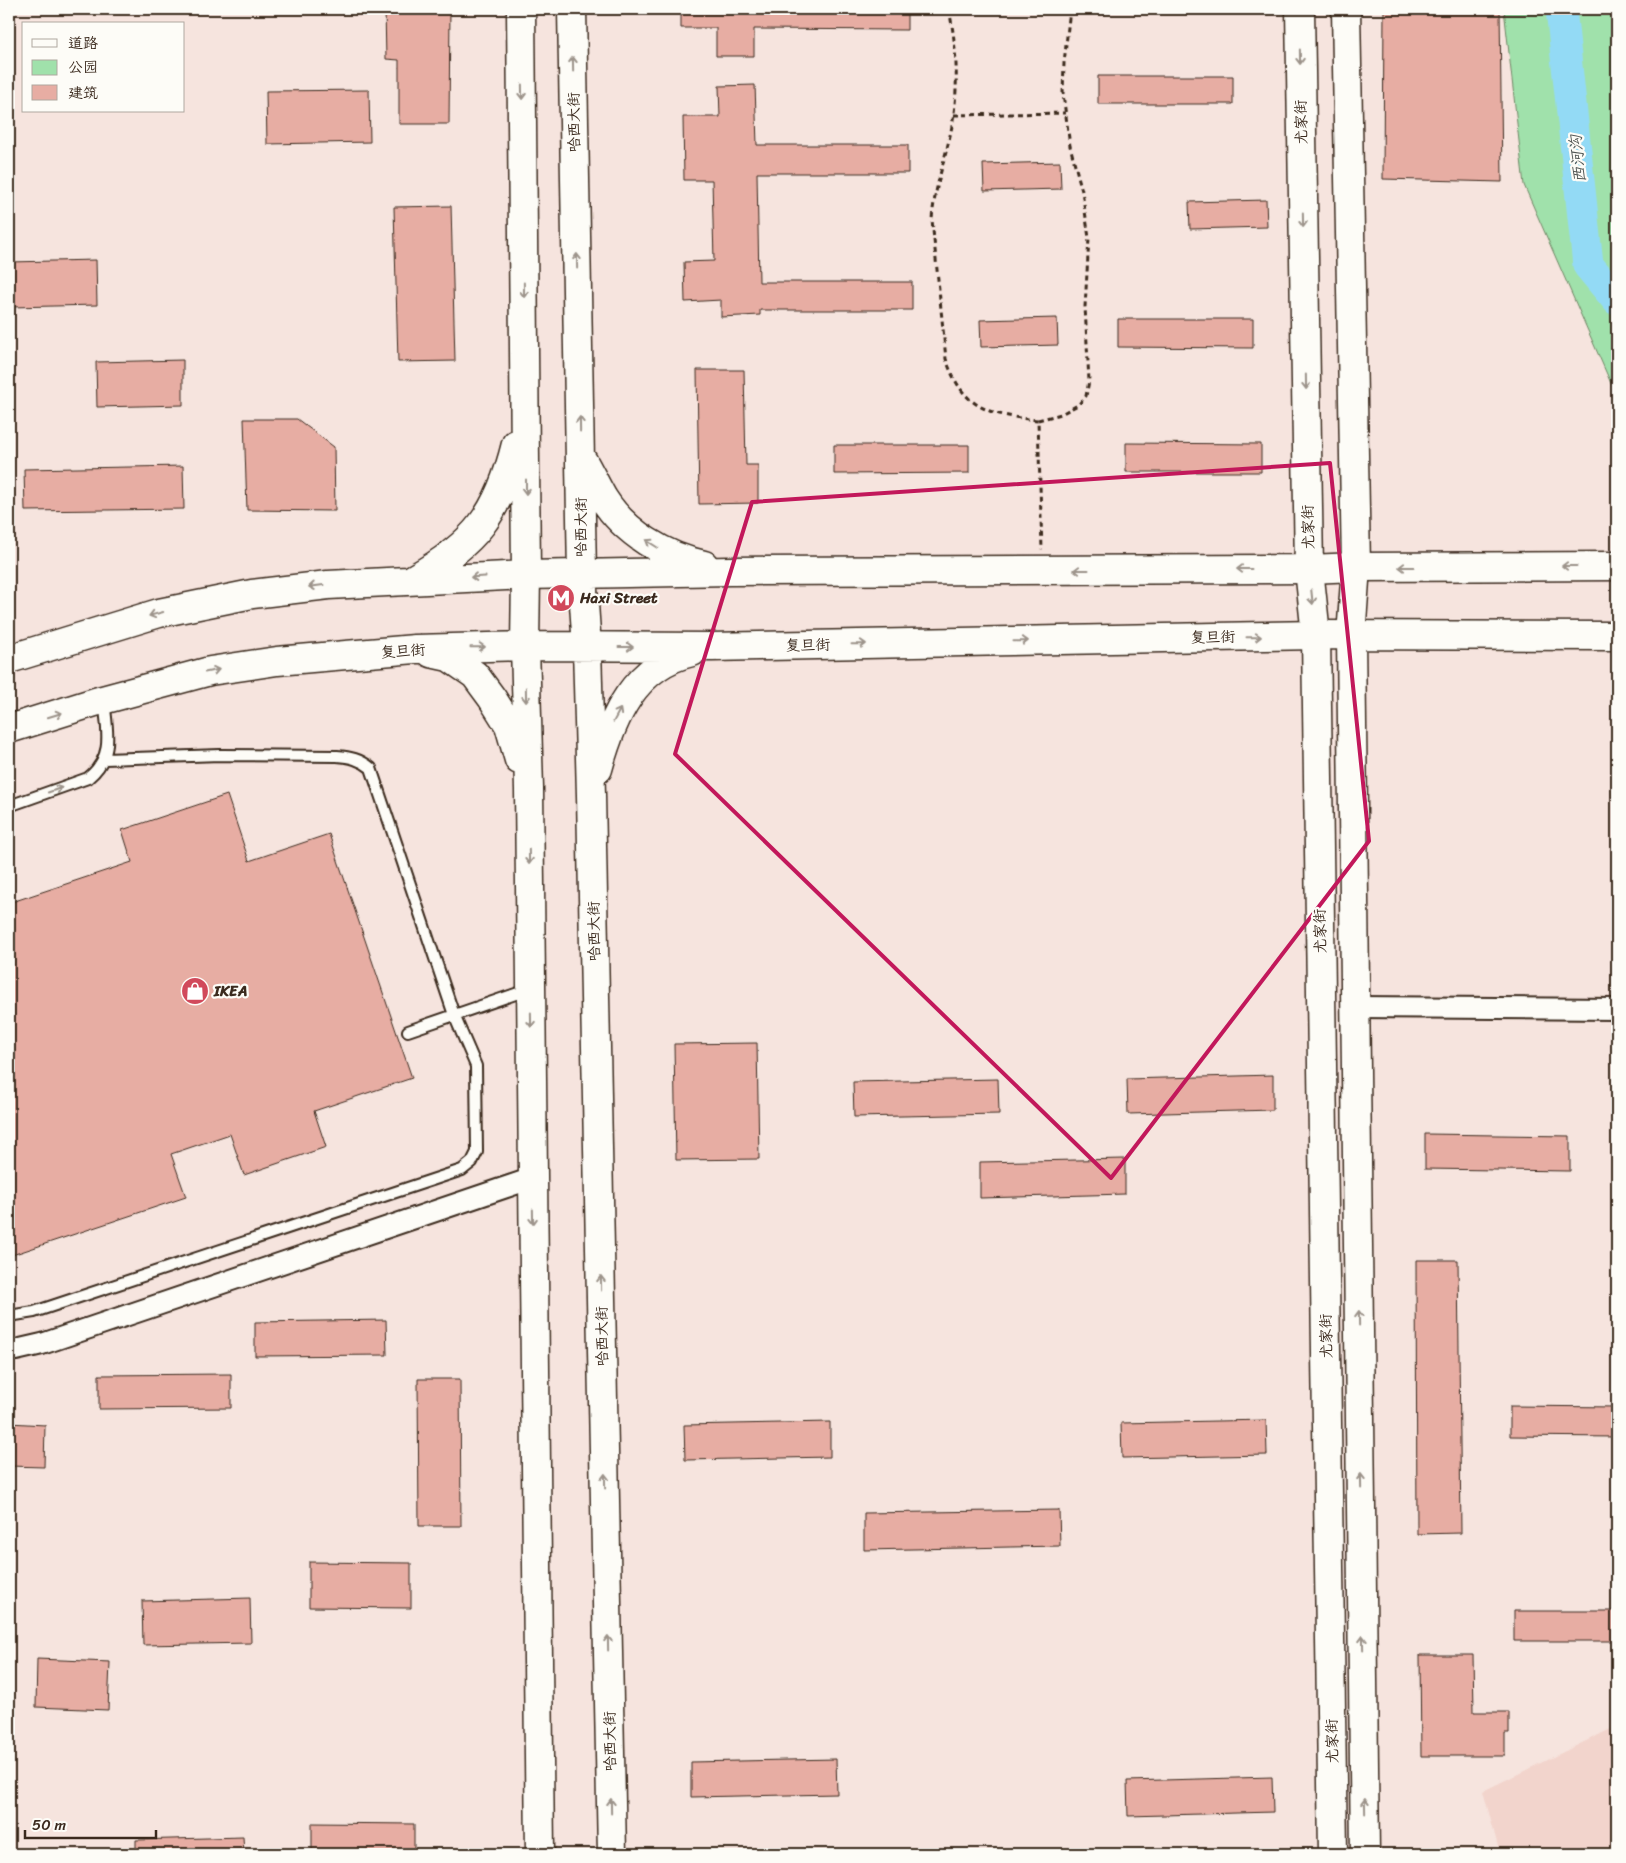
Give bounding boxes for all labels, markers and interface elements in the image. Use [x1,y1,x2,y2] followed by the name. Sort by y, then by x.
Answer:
[22,22,185,112] legend
[68,30,98,56] text: 道路
[1296,49,1305,65] one-way arrow
[68,54,98,80] text: 公园
[568,56,578,72] one-way arrow
[68,80,98,106] text: 建筑
[517,84,527,100] one-way arrow
[560,92,588,152] street label: 哈西大街
[1288,99,1314,145] street label: 尤家街
[1560,132,1594,184] water label: 西河沟
[1298,212,1308,228] one-way arrow
[572,253,582,270] one-way arrow
[519,282,529,298] one-way arrow
[1301,374,1310,390] one-way arrow
[575,416,585,432] one-way arrow
[521,479,531,495] one-way arrow
[568,497,594,557] street label: 哈西大街
[1295,504,1321,550] street label: 尤家街
[645,539,659,549] one-way arrow
[1561,561,1577,571] one-way arrow
[1398,562,1414,572] one-way arrow
[1236,564,1252,574] one-way arrow
[1073,565,1090,575] one-way arrow
[470,573,486,582] one-way arrow
[308,581,324,591] one-way arrow
[546,583,576,613] metro station icon: Haxi Street
[579,585,658,611] place label: Haxi Street
[1307,589,1317,605] one-way arrow
[148,610,164,620] one-way arrow
[1190,624,1236,650] street label: 复旦街
[785,632,831,658] street label: 复旦街
[1245,632,1261,642] one-way arrow
[380,636,426,666] street label: 复旦街
[1012,636,1029,646] one-way arrow
[851,640,867,649] one-way arrow
[618,642,634,652] one-way arrow
[470,643,486,652] one-way arrow
[203,666,219,676] one-way arrow
[522,687,531,703] one-way arrow
[612,708,622,723] one-way arrow
[47,709,63,719] one-way arrow
[46,784,62,794] one-way arrow
[525,849,534,865] one-way arrow
[580,901,608,961] street label: 哈西大街
[1307,908,1333,954] street label: 尤家街
[180,976,210,1006] shop icon: IKEA
[213,978,247,1004] place label: IKEA
[526,1012,536,1028] one-way arrow
[528,1209,538,1225] one-way arrow
[596,1275,606,1292] one-way arrow
[588,1306,616,1366] street label: 哈西大街
[1354,1310,1364,1326] one-way arrow
[1313,1313,1339,1359] street label: 尤家街
[600,1473,609,1489] one-way arrow
[1356,1473,1366,1489] one-way arrow
[603,1635,613,1652] one-way arrow
[1358,1635,1368,1652] one-way arrow
[596,1711,624,1771] street label: 哈西大街
[1319,1718,1345,1764] street label: 尤家街
[606,1798,616,1814] one-way arrow
[1360,1798,1370,1814] one-way arrow
[25,1808,156,1840] scale bar
[32,1812,67,1838] text: 50 m

